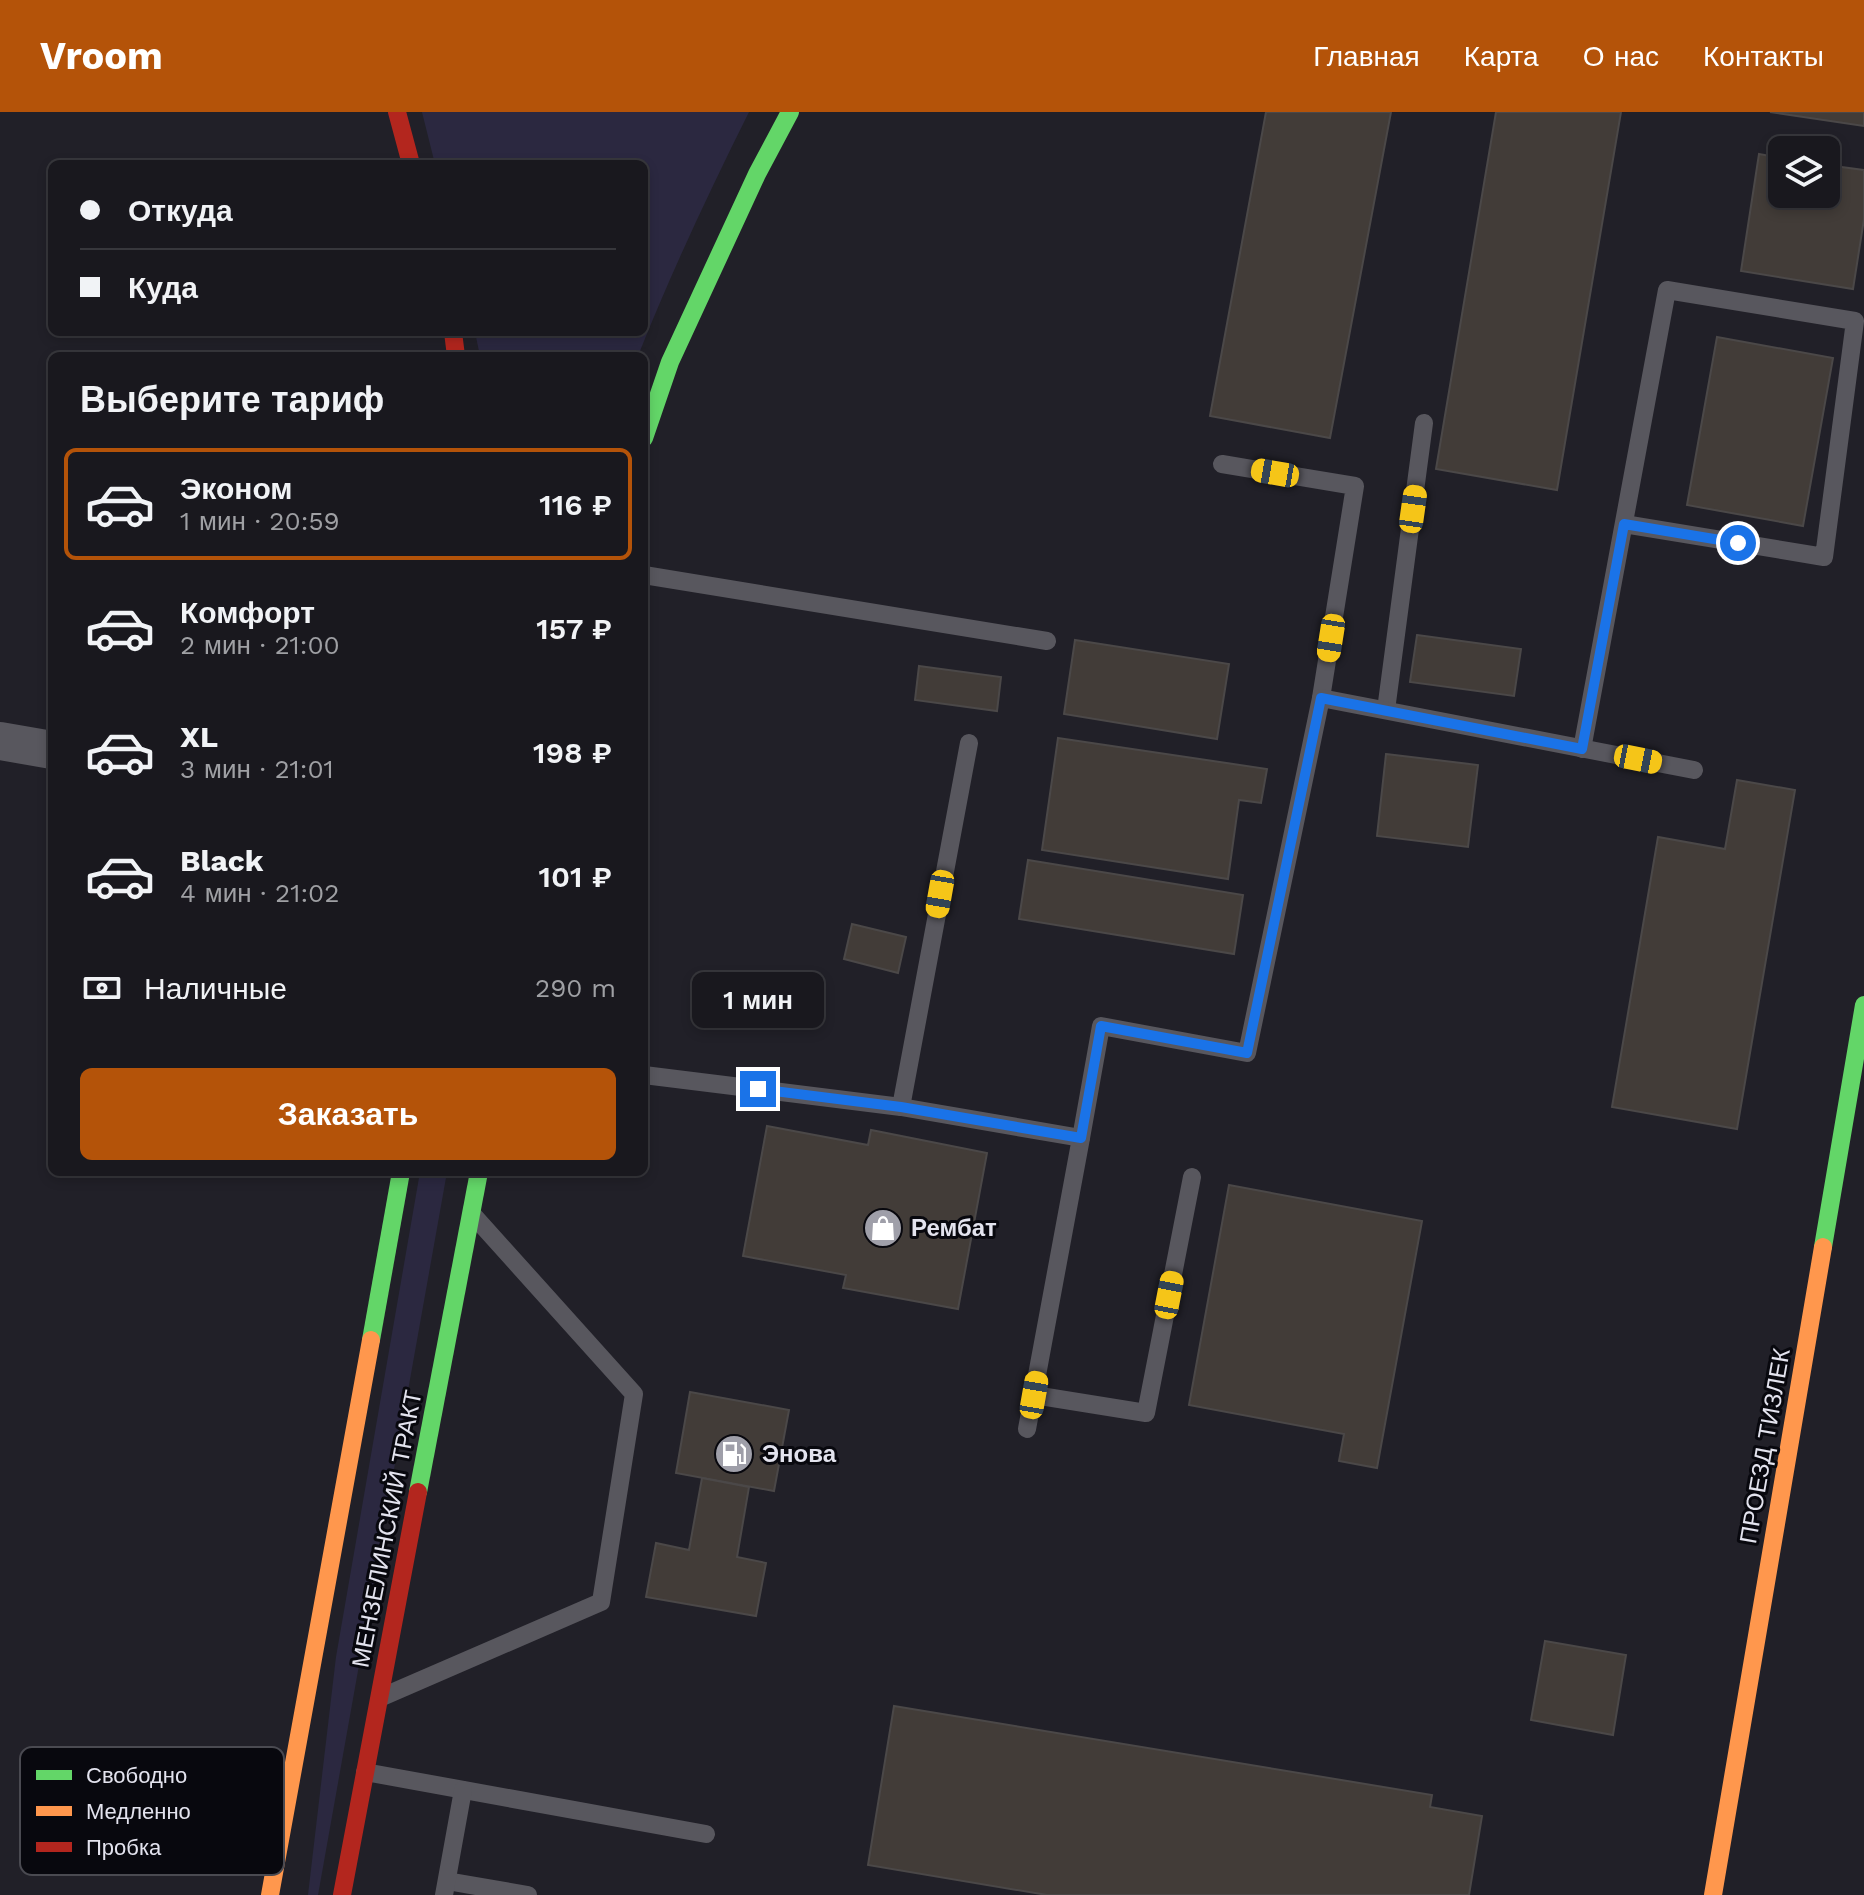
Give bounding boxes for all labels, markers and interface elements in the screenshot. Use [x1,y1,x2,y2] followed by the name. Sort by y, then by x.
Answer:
[40,34,163,78] text: Vroom
[1313,40,1420,73] text: Главная
[1464,40,1539,73] text: Карта
[1583,40,1659,73] text: О нас
[1703,40,1824,73] text: Контакты
[1768,136,1840,208] map controls
[1768,136,1840,208] button: layers
[128,193,233,228] text: Откуда
[128,270,198,305] text: Куда
[80,379,384,421] text: Выберите тариф
[1249,457,1301,489] car
[84,468,156,540] icon: car
[180,471,293,506] text: Эконом
[1398,484,1428,534] car
[539,487,612,522] text: 116 ₽
[180,506,340,536] text: 1 мин · 20:59
[1720,525,1756,561] route start
[84,592,156,664] icon: car
[180,595,315,630] text: Комфорт
[536,611,612,646] text: 157 ₽
[1315,612,1347,664] car
[180,630,340,660] text: 2 мин · 21:00
[84,716,156,788] icon: car
[180,719,218,754] text: XL
[533,735,612,770] text: 198 ₽
[1612,743,1664,775] car
[180,754,334,784] text: 3 мин · 21:01
[84,840,156,912] icon: car
[180,843,264,878] text: Black
[539,859,612,894] text: 101 ₽
[924,868,956,920] car
[180,878,339,908] text: 4 мин · 21:02
[80,966,124,1010] icon: cash
[144,971,287,1006] text: Наличные
[535,973,616,1003] text: 290 m
[692,973,824,1029] callout: 1 мин
[723,985,793,1015] text: 1 мин
[80,1068,616,1160] button: Заказать
[740,1071,776,1107] route end
[862,1207,904,1249] shop icon: Рембат
[911,1214,997,1242] place label: Рембат
[1153,1269,1185,1321] car
[1734,1346,1796,1546] street label: ПРОЕЗД ТИЗЛЕК
[1018,1369,1050,1421] car
[346,1388,428,1670] street label: МЕНЗЕЛИНСКИЙ ТРАКТ
[713,1433,755,1475] fuel station icon: Энова
[762,1440,837,1468] place label: Энова
[20,1747,284,1875] legend
[86,1763,187,1788] text: Свободно
[86,1799,191,1824] text: Медленно
[86,1835,162,1860] text: Пробка

